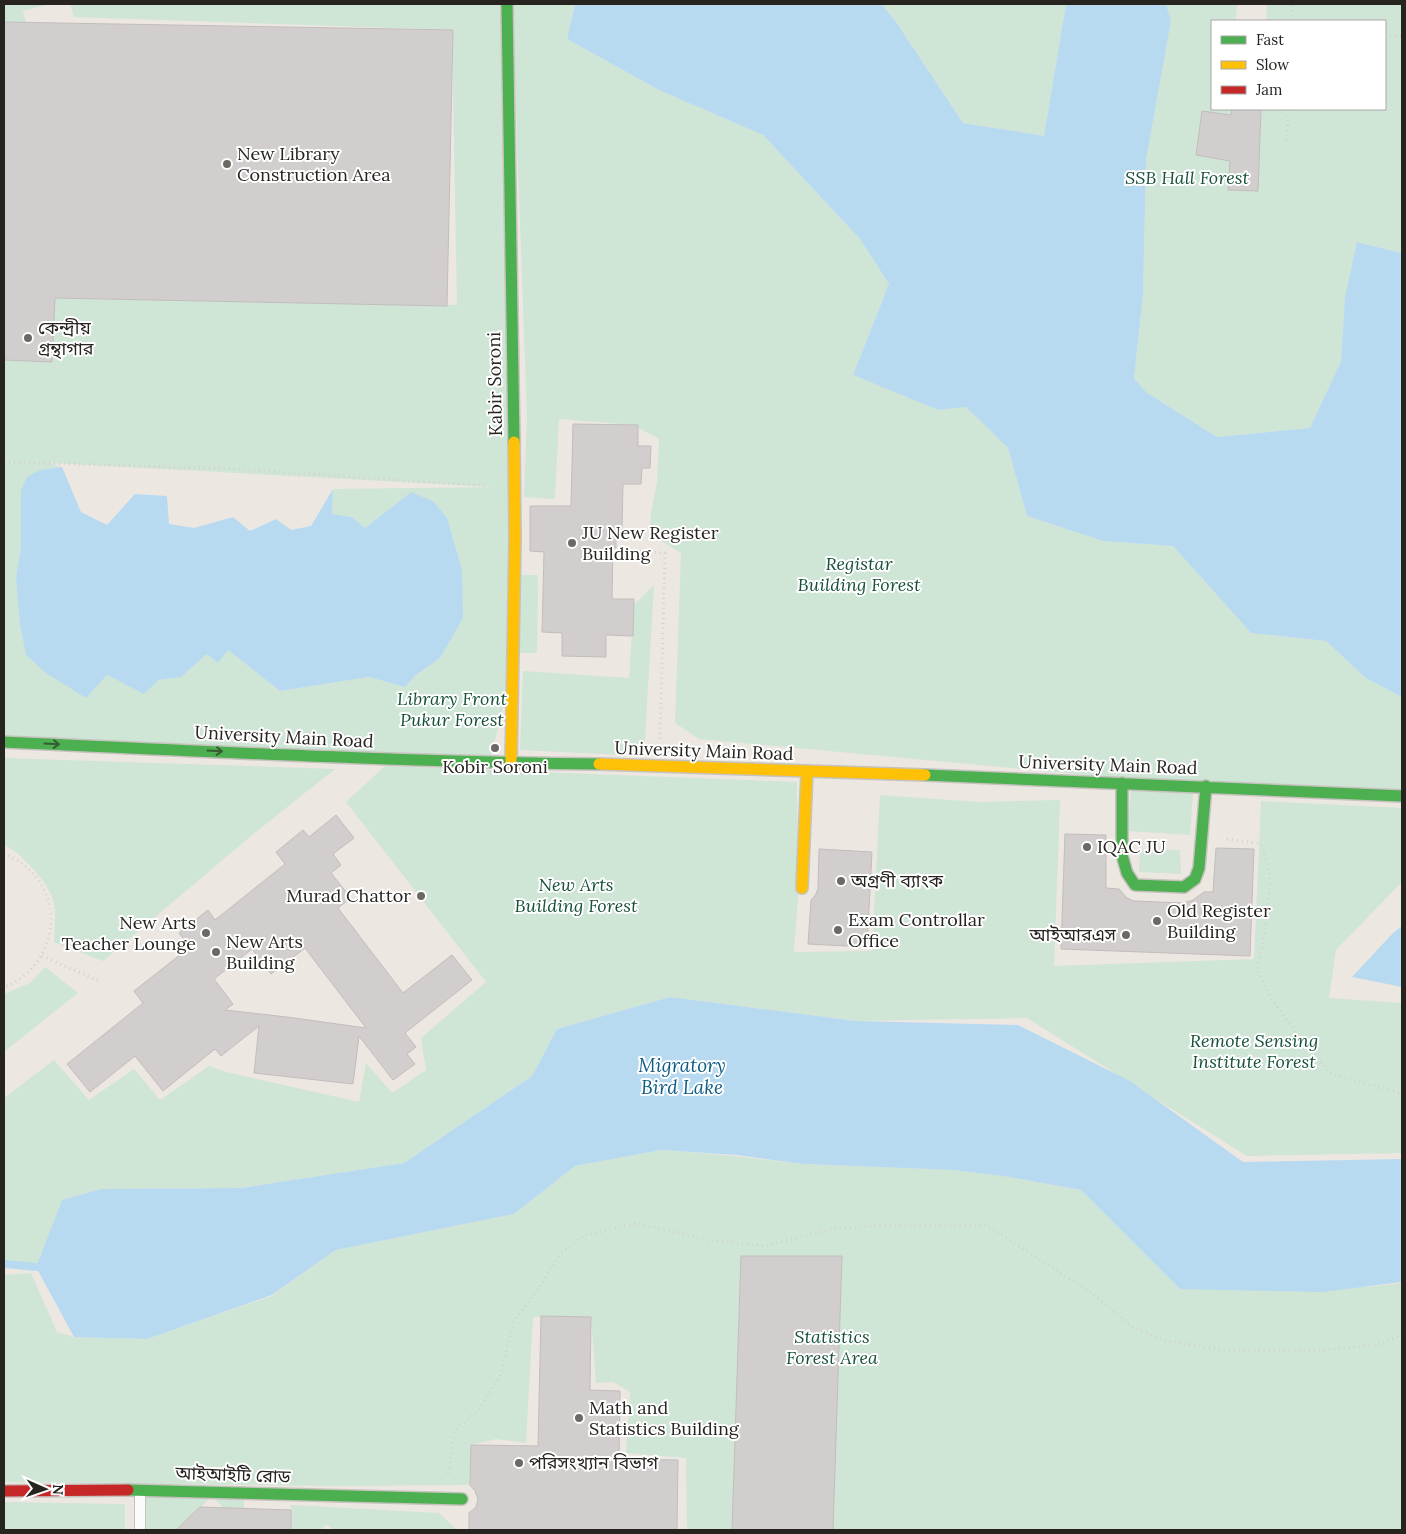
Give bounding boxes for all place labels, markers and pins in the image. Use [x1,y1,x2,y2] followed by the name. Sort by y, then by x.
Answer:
[237,142,391,186] place label: New Library Construction Area
[221,158,233,170] marker: New Library Construction Area
[38,316,94,360] place label: কেন্দ্রীয় গ্রন্থাগার
[22,332,34,344] marker: কেন্দ্রীয় গ্রন্থাগার
[581,521,719,565] place label: JU New Register Building
[566,537,578,549] marker: JU New Register Building
[489,742,501,754] marker: Kobir Soroni
[442,755,548,778] place label: Kobir Soroni
[1097,835,1166,858] place label: IQAC JU
[1081,841,1093,853] marker: IQAC JU
[850,869,944,892] place label: অগ্রণী ব্যাংক
[835,875,847,887] marker: অগ্রণী ব্যাংক
[286,884,411,907] place label: Murad Chattor
[415,890,427,902] marker: Murad Chattor
[1167,899,1271,943] place label: Old Register Building
[848,908,985,952] place label: Exam Controllar Office
[61,911,196,955] place label: New Arts Teacher Lounge
[1151,915,1163,927] marker: Old Register Building
[1029,923,1117,946] place label: আইআরএস
[832,924,844,936] marker: Exam Controllar Office
[200,927,212,939] marker: New Arts Teacher Lounge
[1120,929,1132,941] marker: আইআরএস
[226,930,303,974] place label: New Arts Building
[210,946,222,958] marker: New Arts Building
[589,1396,740,1440] place label: Math and Statistics Building
[573,1412,585,1424] marker: Math and Statistics Building
[529,1451,659,1474] place label: পরিসংখ্যান বিভাগ
[513,1457,525,1469] marker: পরিসংখ্যান বিভাগ

